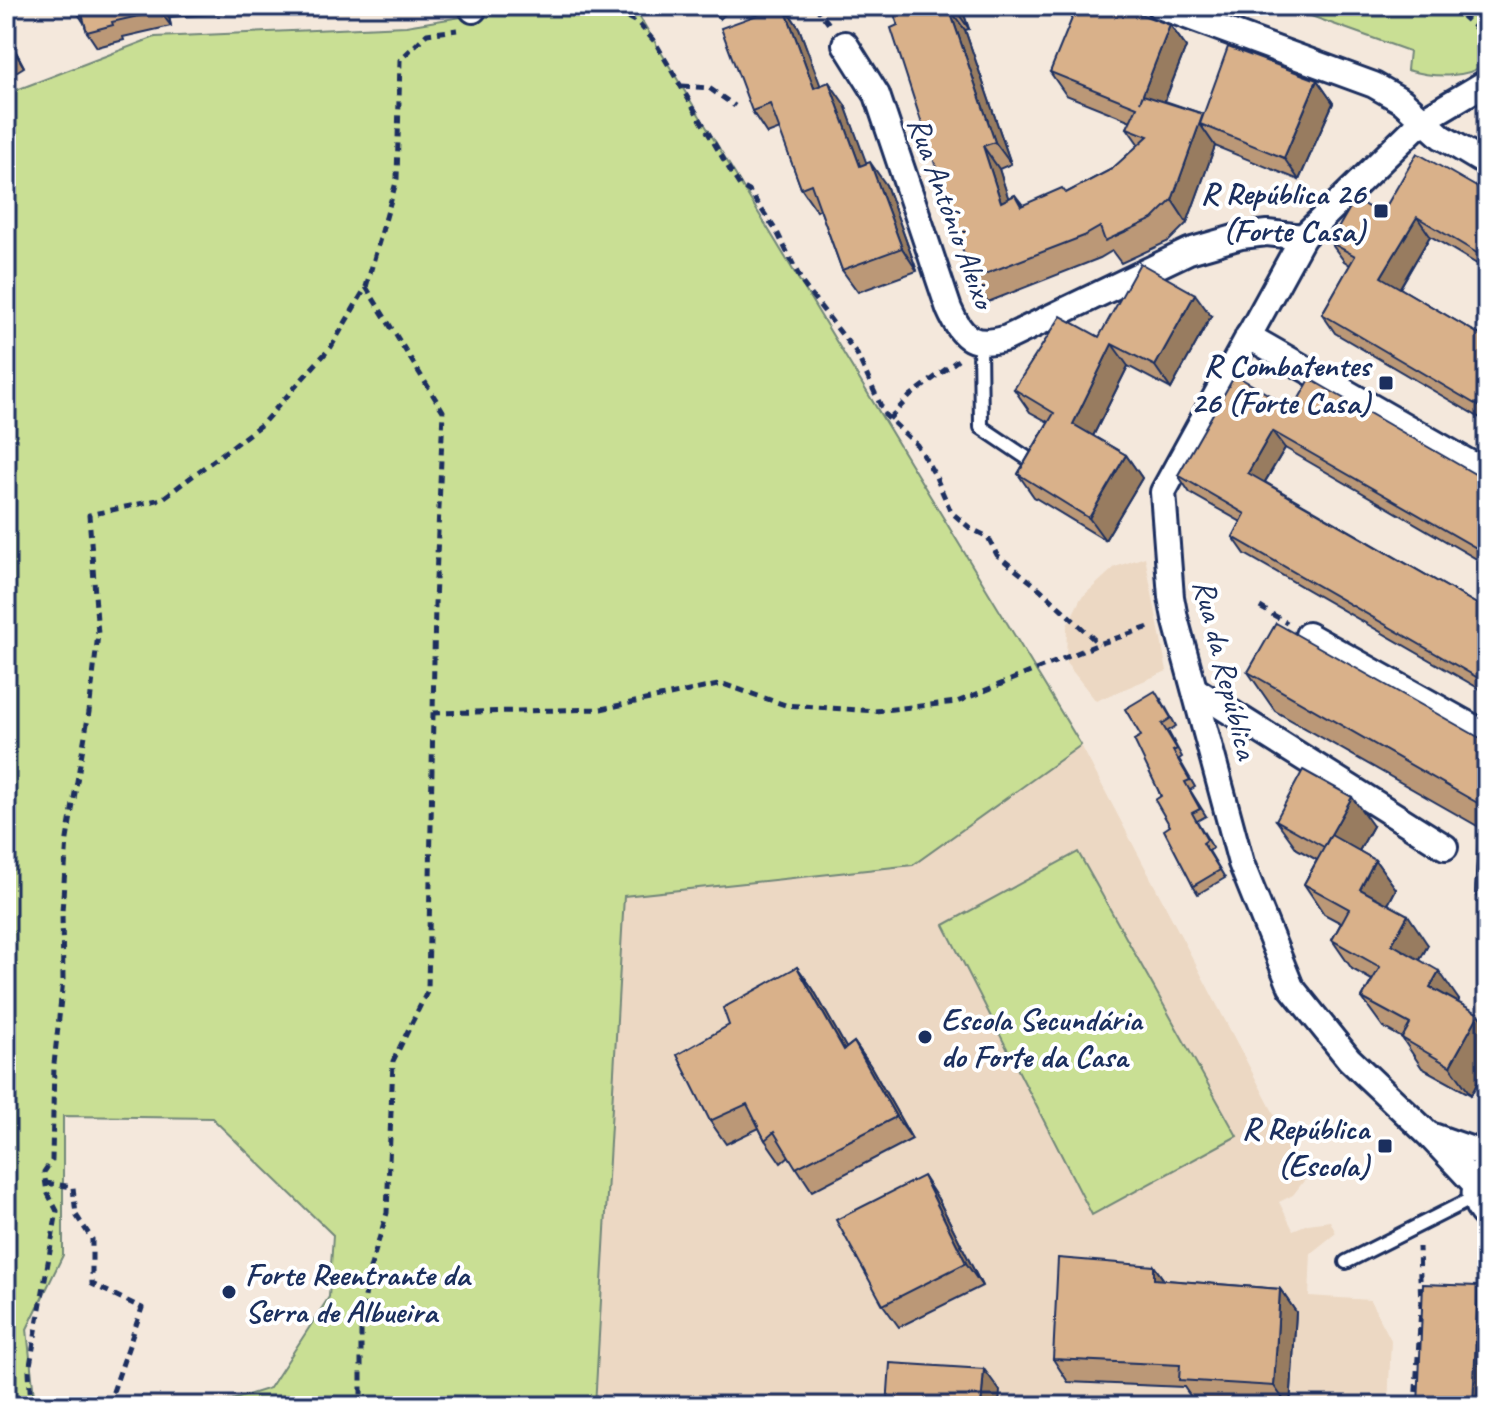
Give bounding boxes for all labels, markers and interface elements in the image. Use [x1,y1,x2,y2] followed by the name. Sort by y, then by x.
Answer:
[898,111,1006,317] street label: Rua António Aleixo
[1201,173,1367,251] place label: R República 26 (Forte Casa)
[1372,202,1390,220] marker: R República 26 (Forte Casa)
[1191,345,1373,423] place label: R Combatentes 26 (Forte Casa)
[1377,374,1395,392] marker: R Combatentes 26 (Forte Casa)
[1183,575,1268,765] street label: Rua da República
[941,999,1144,1077] place label: Escola Secundária do Forte da Casa
[916,1028,934,1046] marker: Escola Secundária do Forte da Casa
[1242,1108,1372,1186] place label: R República (Escola)
[1376,1137,1394,1155] marker: R República (Escola)
[245,1254,472,1332] place label: Forte Reentrante da Serra de Albueira
[220,1283,238,1301] marker: Forte Reentrante da Serra de Albueira

